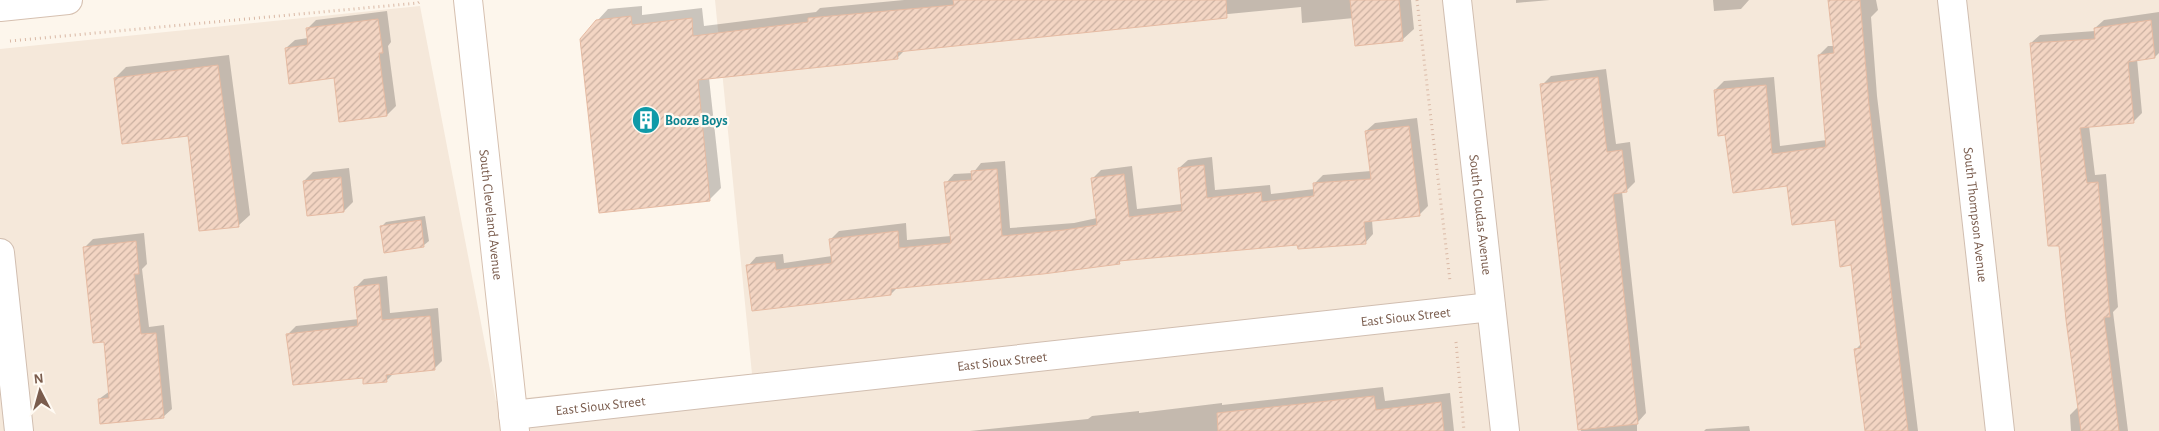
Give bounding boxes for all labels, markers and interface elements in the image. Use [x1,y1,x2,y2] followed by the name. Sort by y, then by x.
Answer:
[631,105,661,135] building icon: Booze Boys
[665,114,728,128] place label: Booze Boys
[1960,147,1989,283] street label: South Thompson Avenue
[476,149,504,281] street label: South Cleveland Avenue
[1466,154,1494,276] street label: South Cloudas Avenue
[1360,305,1452,329] street label: East Sioux Street
[956,350,1048,374] street label: East Sioux Street
[15,366,65,416] north arrow
[33,372,44,387] text: N
[555,394,647,418] street label: East Sioux Street

